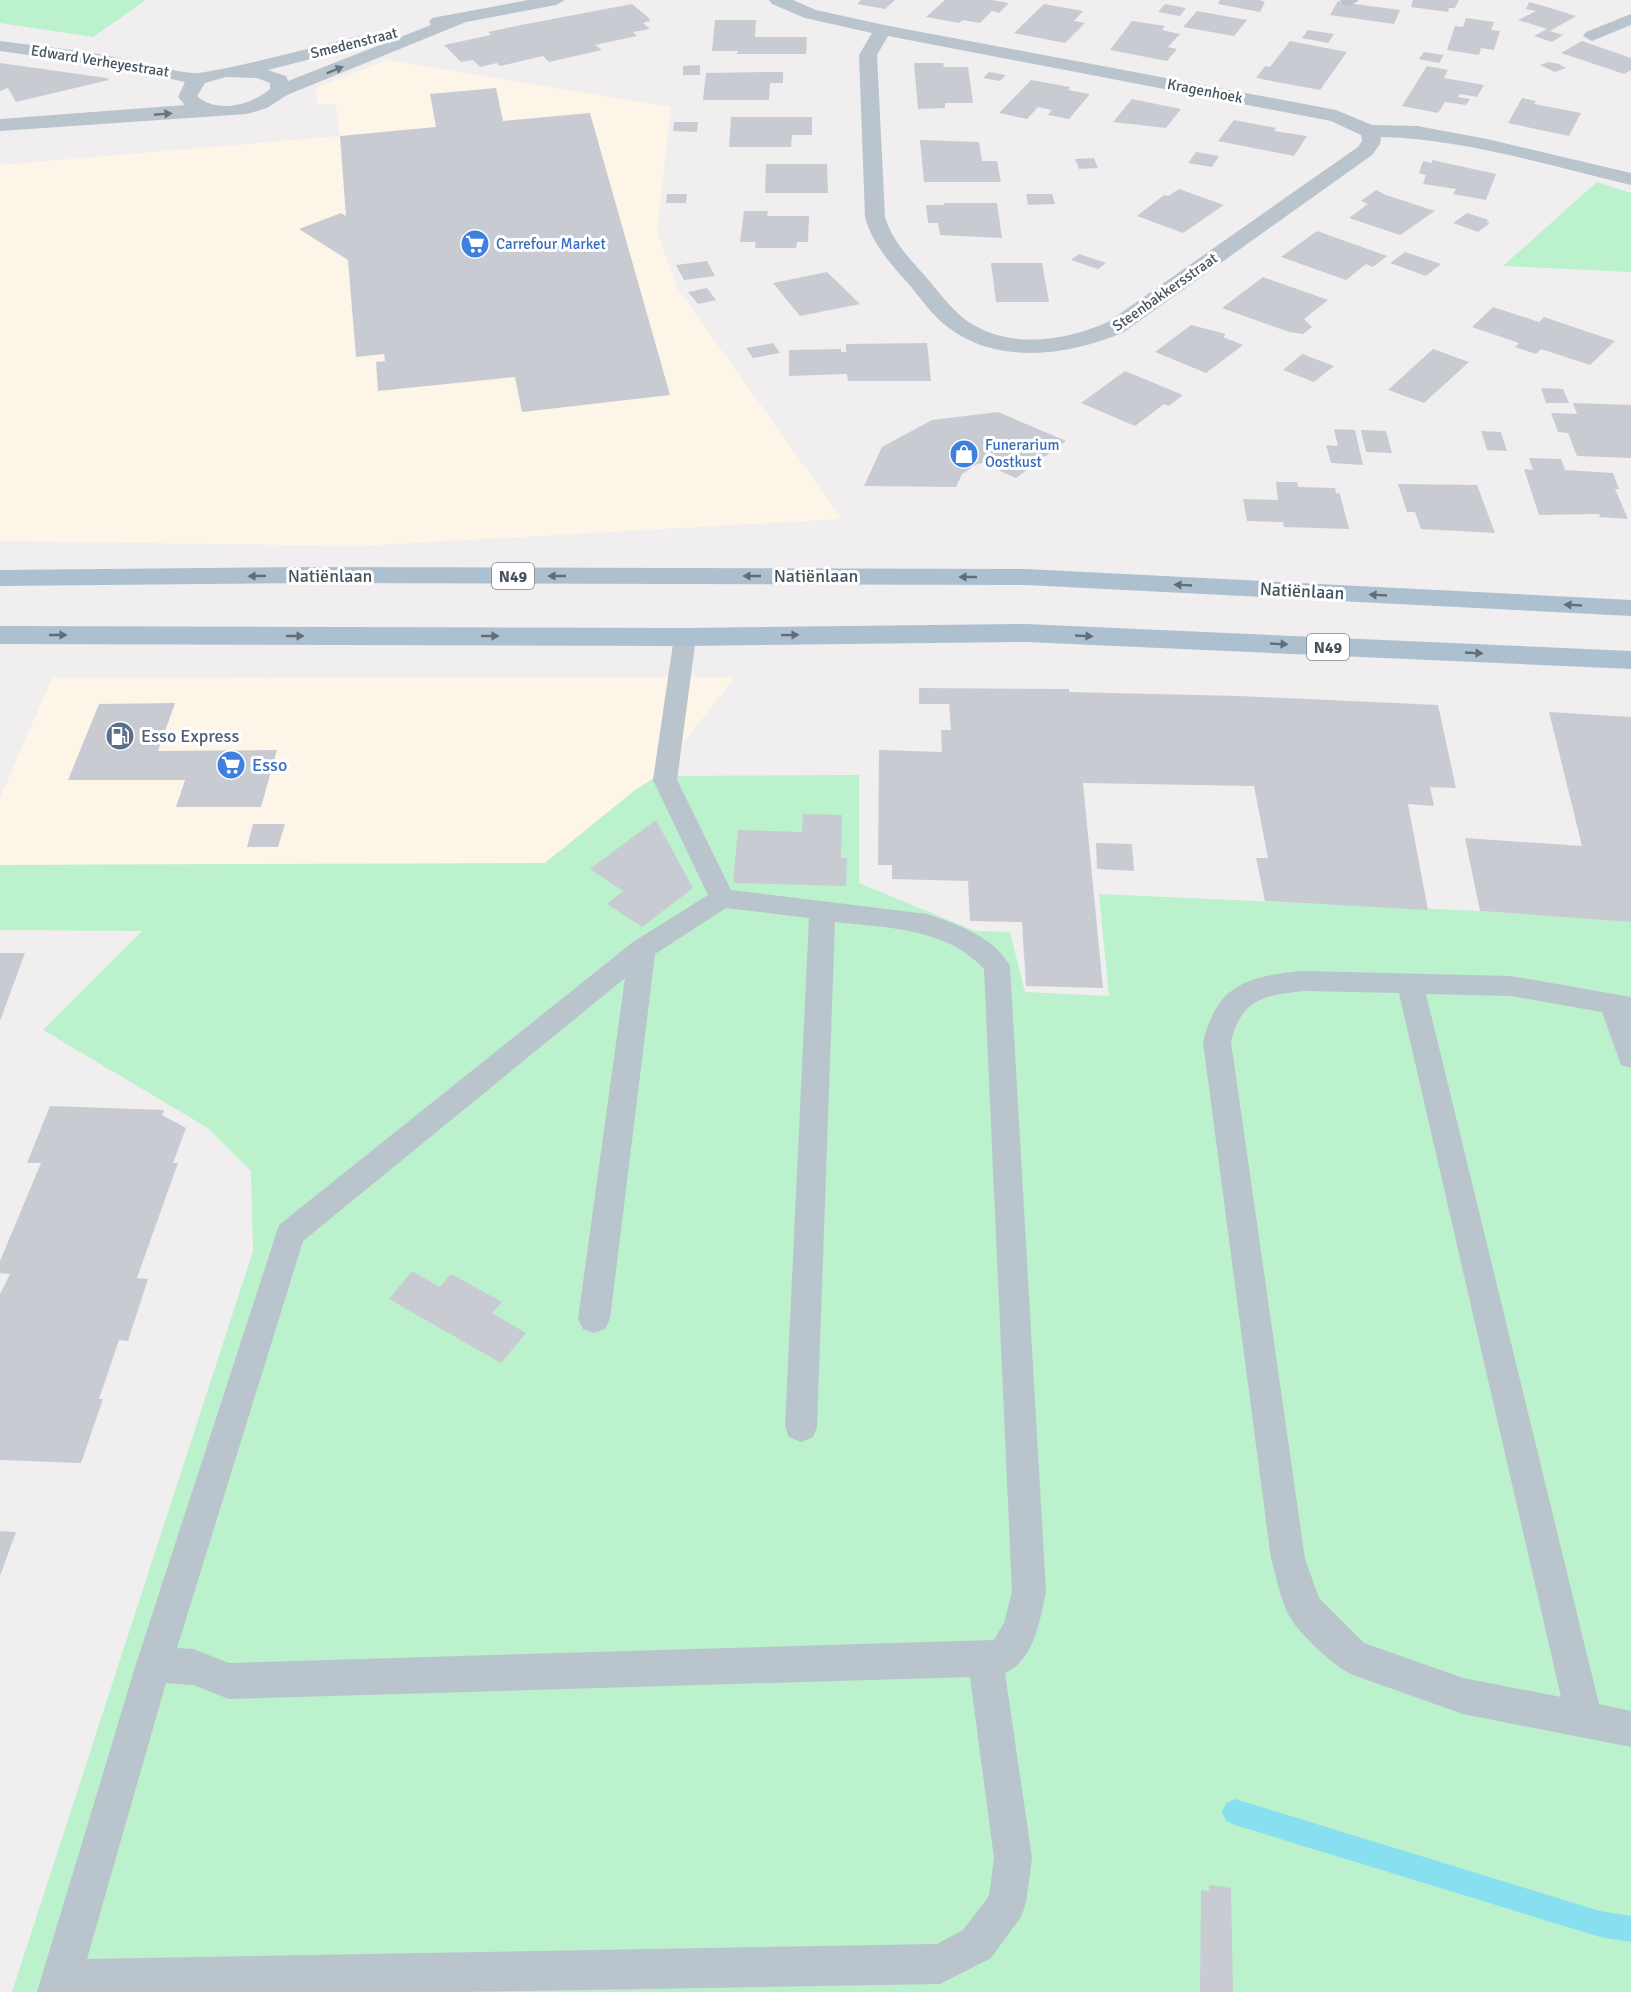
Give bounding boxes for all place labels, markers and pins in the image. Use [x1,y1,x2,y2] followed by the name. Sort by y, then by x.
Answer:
[459,228,491,260] supermarket icon: Carrefour Market
[496,235,606,253] place label: Carrefour Market
[985,436,1059,471] place label: Funerarium Oostkust
[948,438,980,470] shop icon: Funerarium Oostkust
[104,720,136,752] fuel station icon: Esso Express
[141,725,239,747] place label: Esso Express
[215,749,247,781] supermarket icon: Esso
[252,754,287,776] place label: Esso

